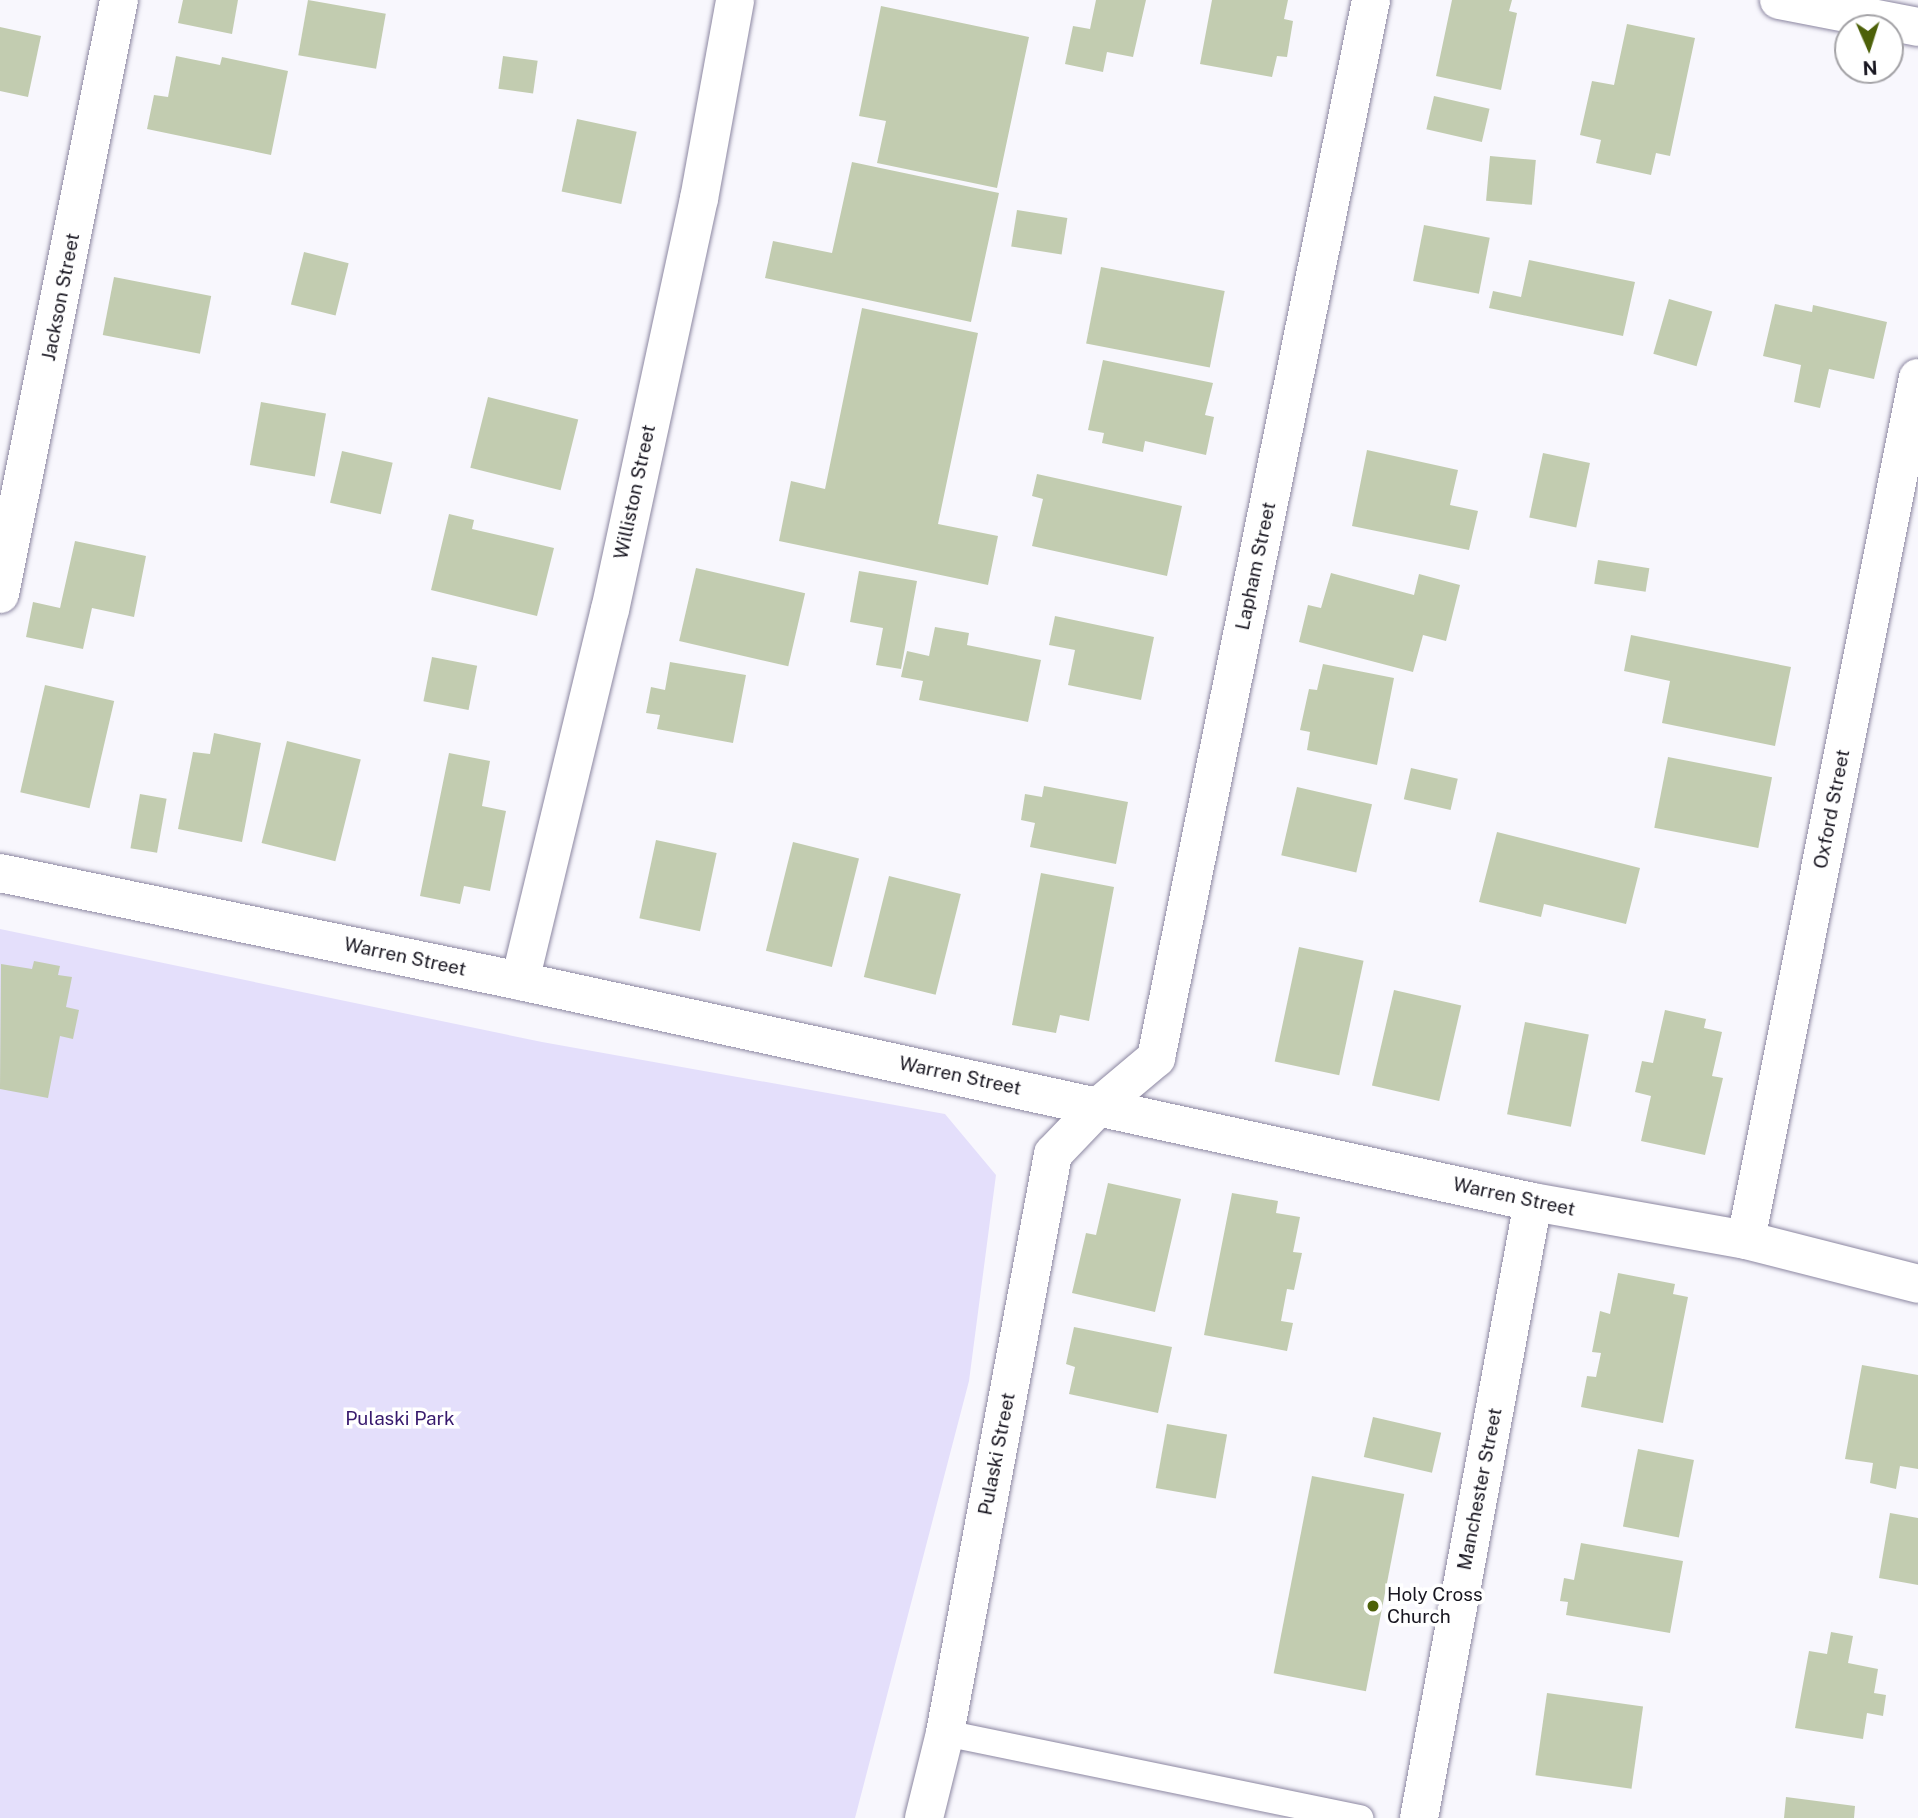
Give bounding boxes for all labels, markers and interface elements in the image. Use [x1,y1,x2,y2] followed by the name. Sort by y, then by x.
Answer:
[1834,14,1904,84] north arrow
[1862,57,1878,79] text: N
[37,231,85,363] street label: Jackson Street
[610,423,660,561] street label: Williston Street
[1231,500,1281,632] street label: Lapham Street
[1809,747,1855,871] street label: Oxford Street
[342,933,468,981] street label: Warren Street
[897,1052,1023,1100] street label: Warren Street
[1451,1173,1577,1221] street label: Warren Street
[974,1391,1020,1517] street label: Pulaski Street
[1453,1406,1507,1572] street label: Manchester Street
[345,1408,455,1430] park label: Pulaski Park
[1387,1584,1483,1628] place label: Holy Cross Church
[1365,1598,1381,1614] marker: Holy Cross Church

